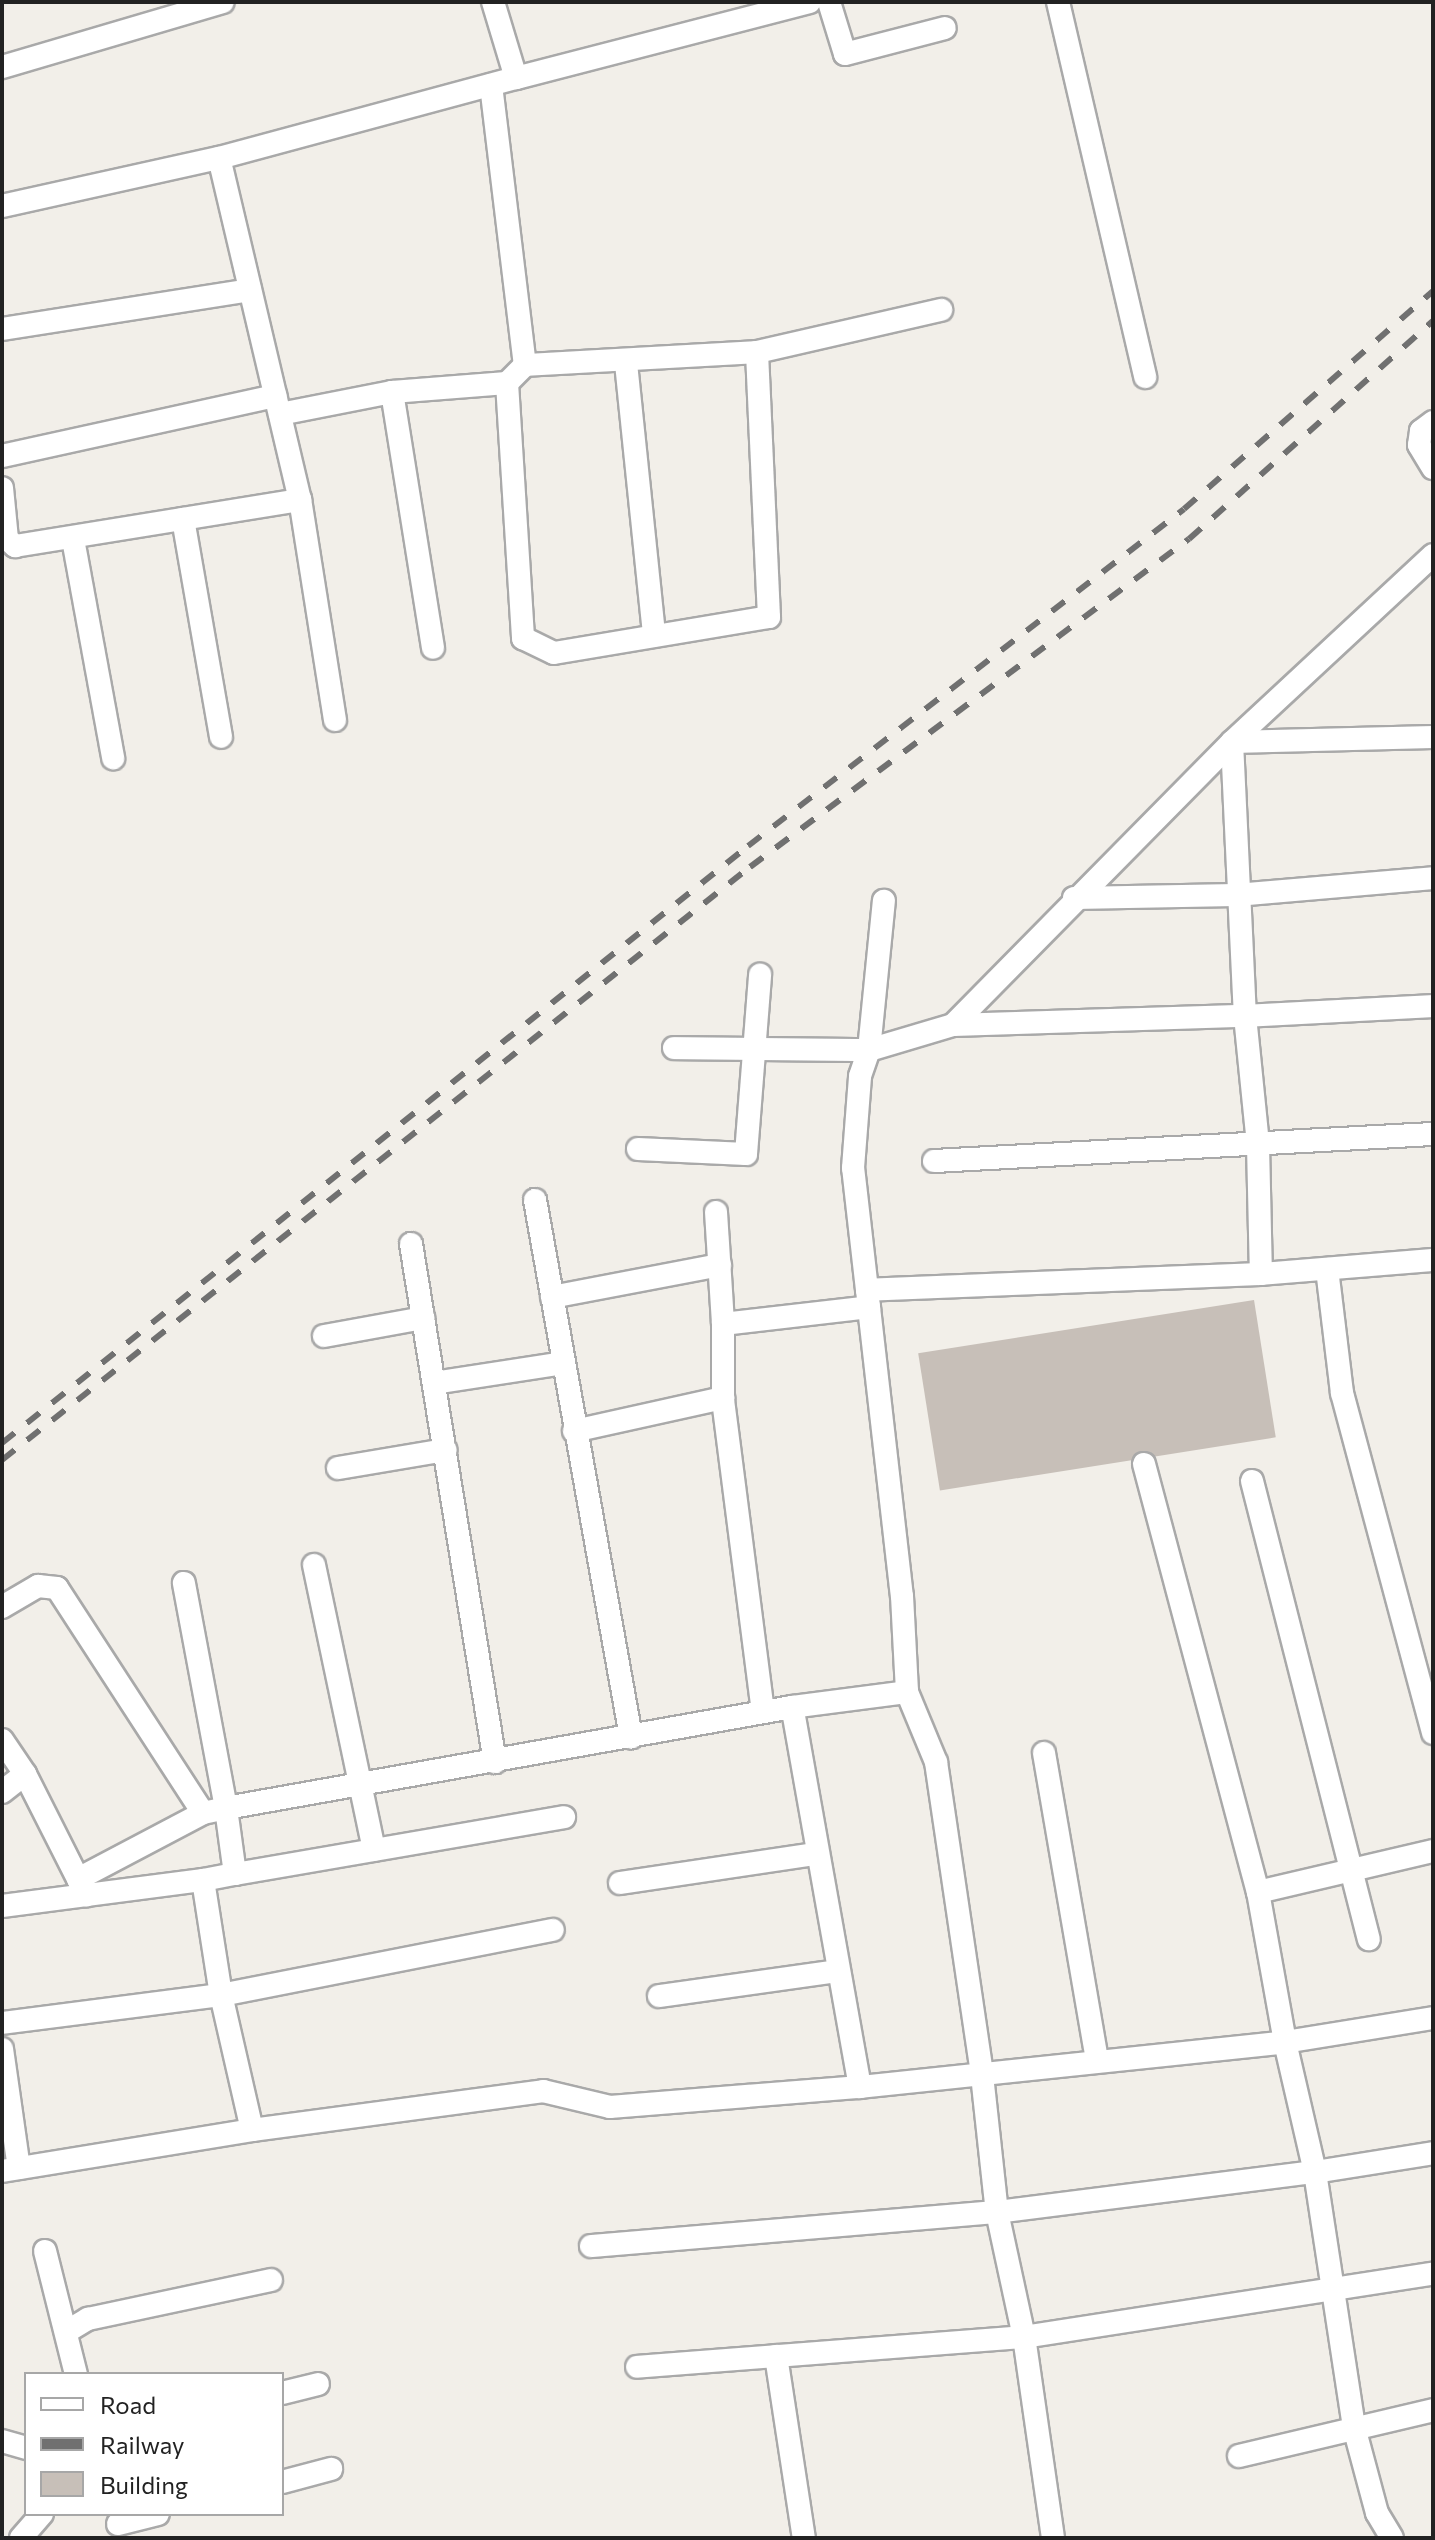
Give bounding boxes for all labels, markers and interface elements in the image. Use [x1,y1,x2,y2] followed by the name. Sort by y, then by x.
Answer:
[24,2372,284,2516] legend
[100,2390,156,2419] text: Road
[100,2430,185,2459] text: Railway
[100,2470,188,2499] text: Building

